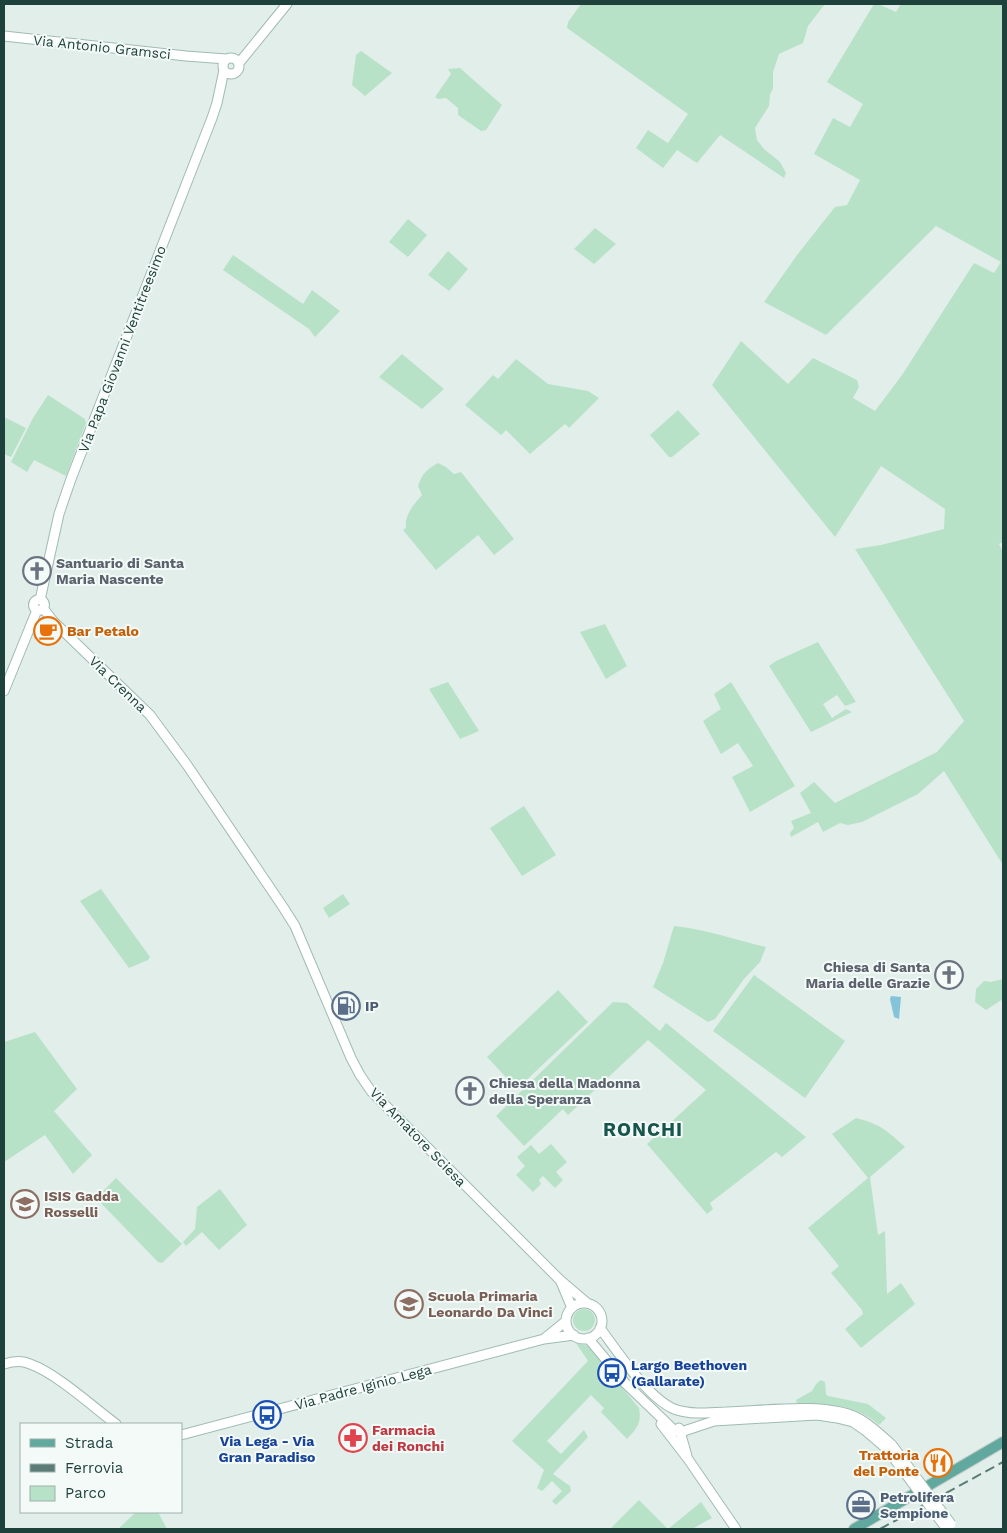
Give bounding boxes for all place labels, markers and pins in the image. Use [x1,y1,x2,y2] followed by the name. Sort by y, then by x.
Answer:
[56,555,185,587] place label: Santuario di Santa Maria Nascente
[22,556,52,586] church icon: Santuario di Santa Maria Nascente
[33,616,63,646] cafe icon: Bar Petalo
[67,623,139,639] place label: Bar Petalo
[805,959,931,991] place label: Chiesa di Santa Maria delle Grazie
[934,960,964,990] church icon: Chiesa di Santa Maria delle Grazie
[331,991,361,1021] fuel station icon: IP
[365,998,379,1014] place label: IP
[489,1075,641,1107] place label: Chiesa della Madonna della Speranza
[455,1076,485,1106] church icon: Chiesa della Madonna della Speranza
[44,1188,120,1220] place label: ISIS Gadda Rosselli
[10,1189,40,1219] school or university icon: ISIS Gadda Rosselli
[428,1288,553,1320] place label: Scuola Primaria Leonardo Da Vinci
[394,1289,424,1319] school or university icon: Scuola Primaria Leonardo Da Vinci
[631,1357,747,1389] place label: Largo Beethoven (Gallarate)
[597,1358,627,1388] bus stop icon: Largo Beethoven (Gallarate)
[252,1400,282,1430] bus stop icon: Via Lega - Via Gran Paradiso
[372,1422,444,1454] place label: Farmacia dei Ronchi
[338,1423,368,1453] pharmacy icon: Farmacia dei Ronchi
[219,1433,315,1465] place label: Via Lega - Via Gran Paradiso
[853,1447,920,1479] place label: Trattoria del Ponte
[923,1448,953,1478] restaurant icon: Trattoria del Ponte
[880,1489,955,1521] place label: Petrolifera Sempione
[846,1490,876,1520] office icon: Petrolifera Sempione

